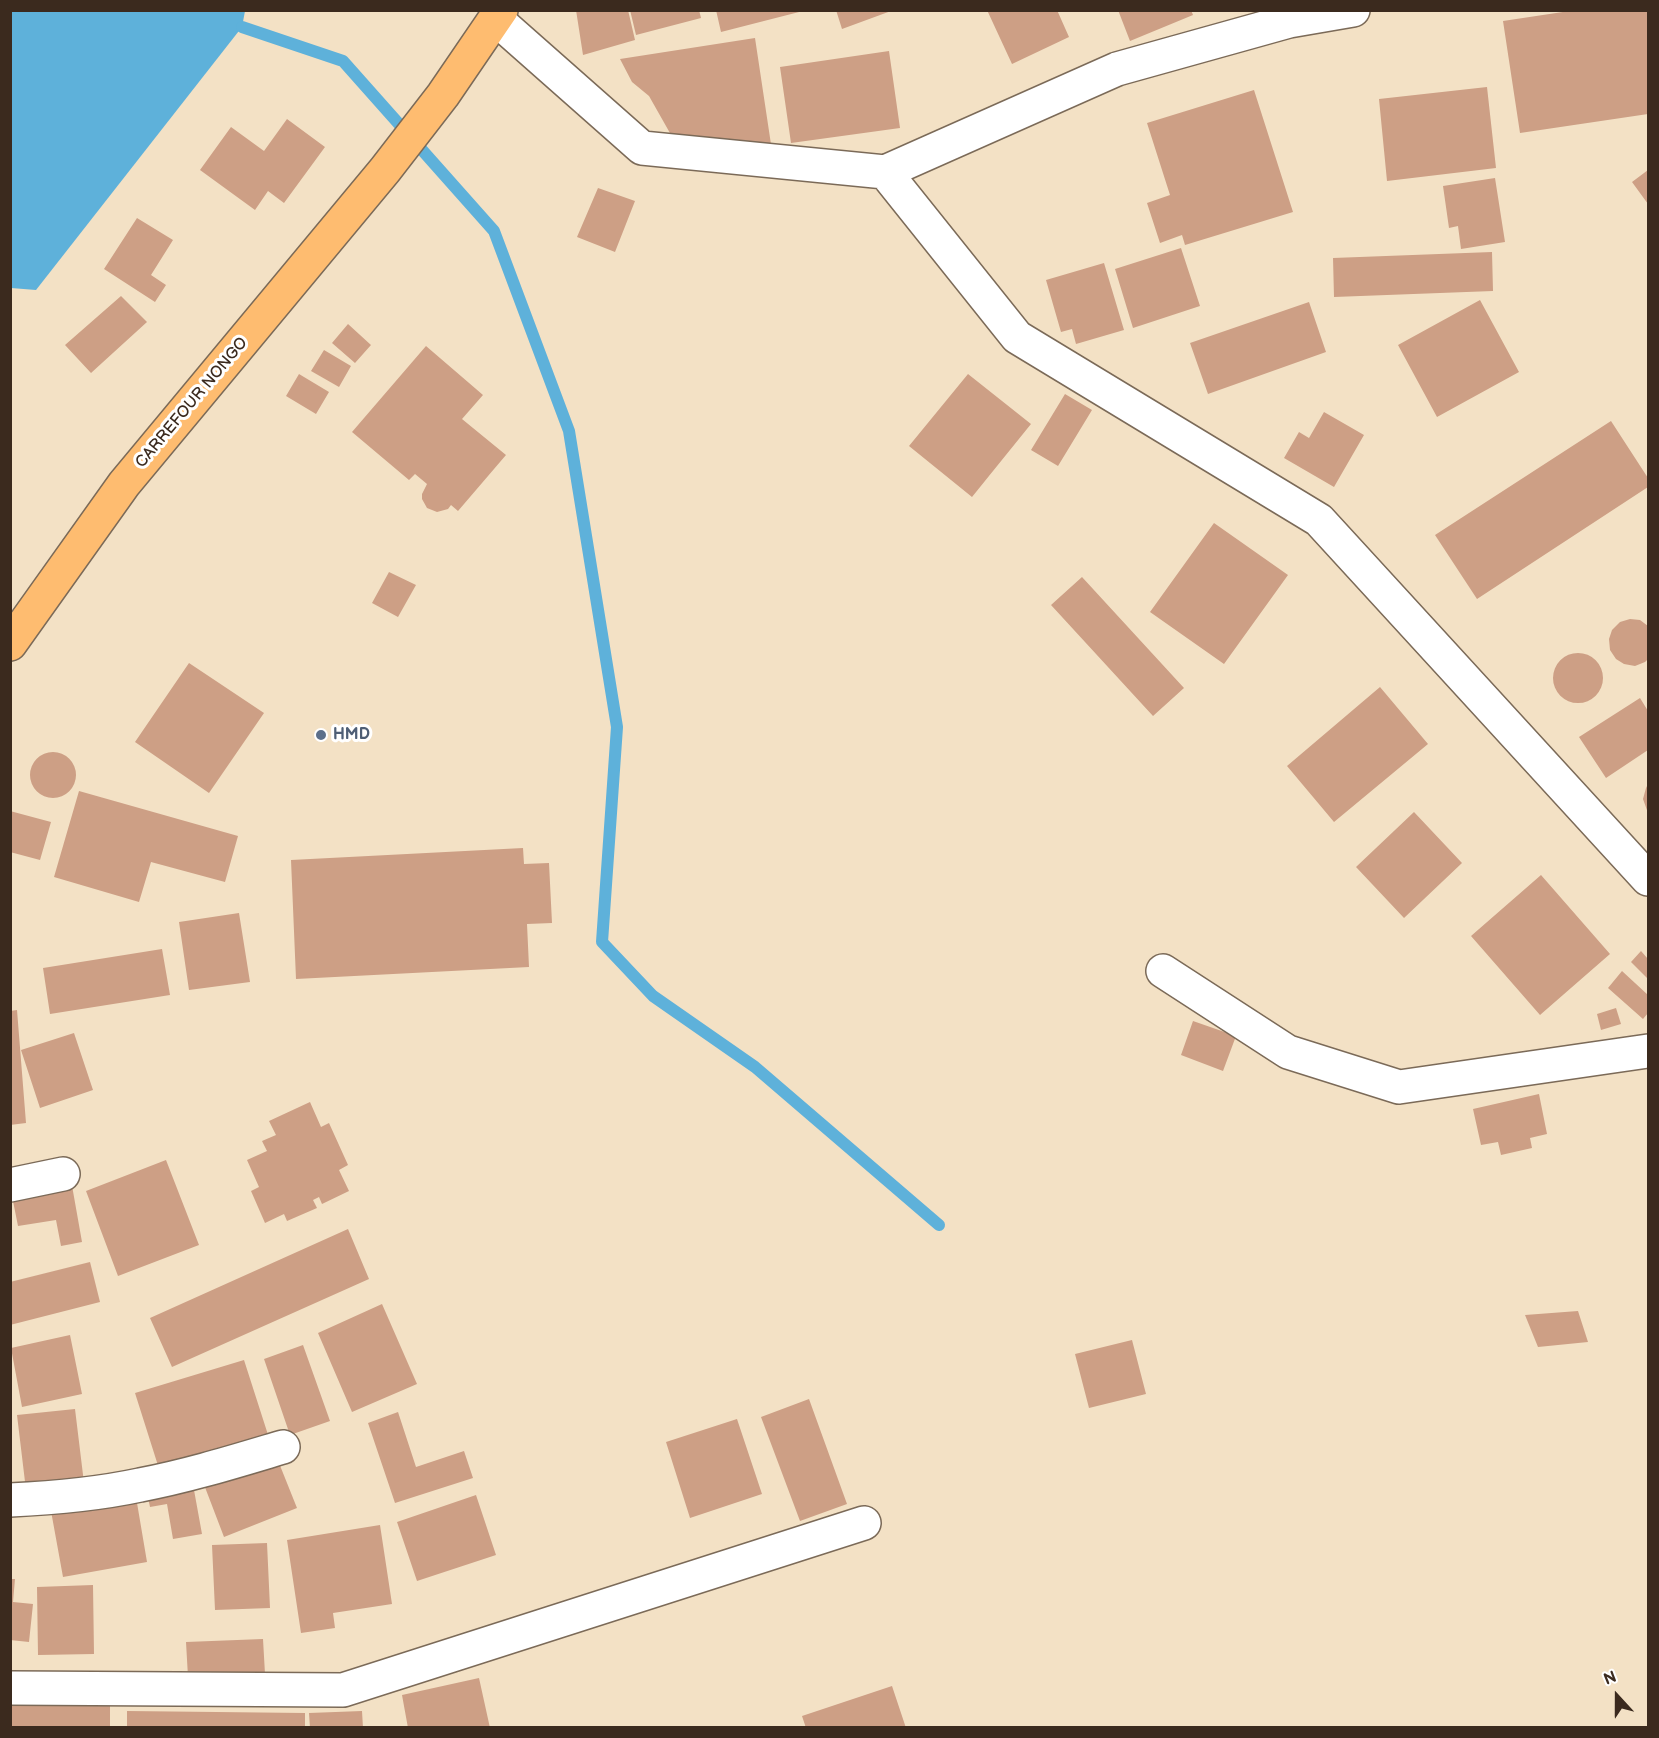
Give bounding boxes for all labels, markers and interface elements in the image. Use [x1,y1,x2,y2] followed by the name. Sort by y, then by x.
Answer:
[132,334,252,472] street label: CARREFOUR NONGO
[333,725,370,745] place label: HMD
[314,728,328,742] marker: HMD
[1587,1666,1647,1726] north arrow
[1601,1668,1619,1690] text: N

